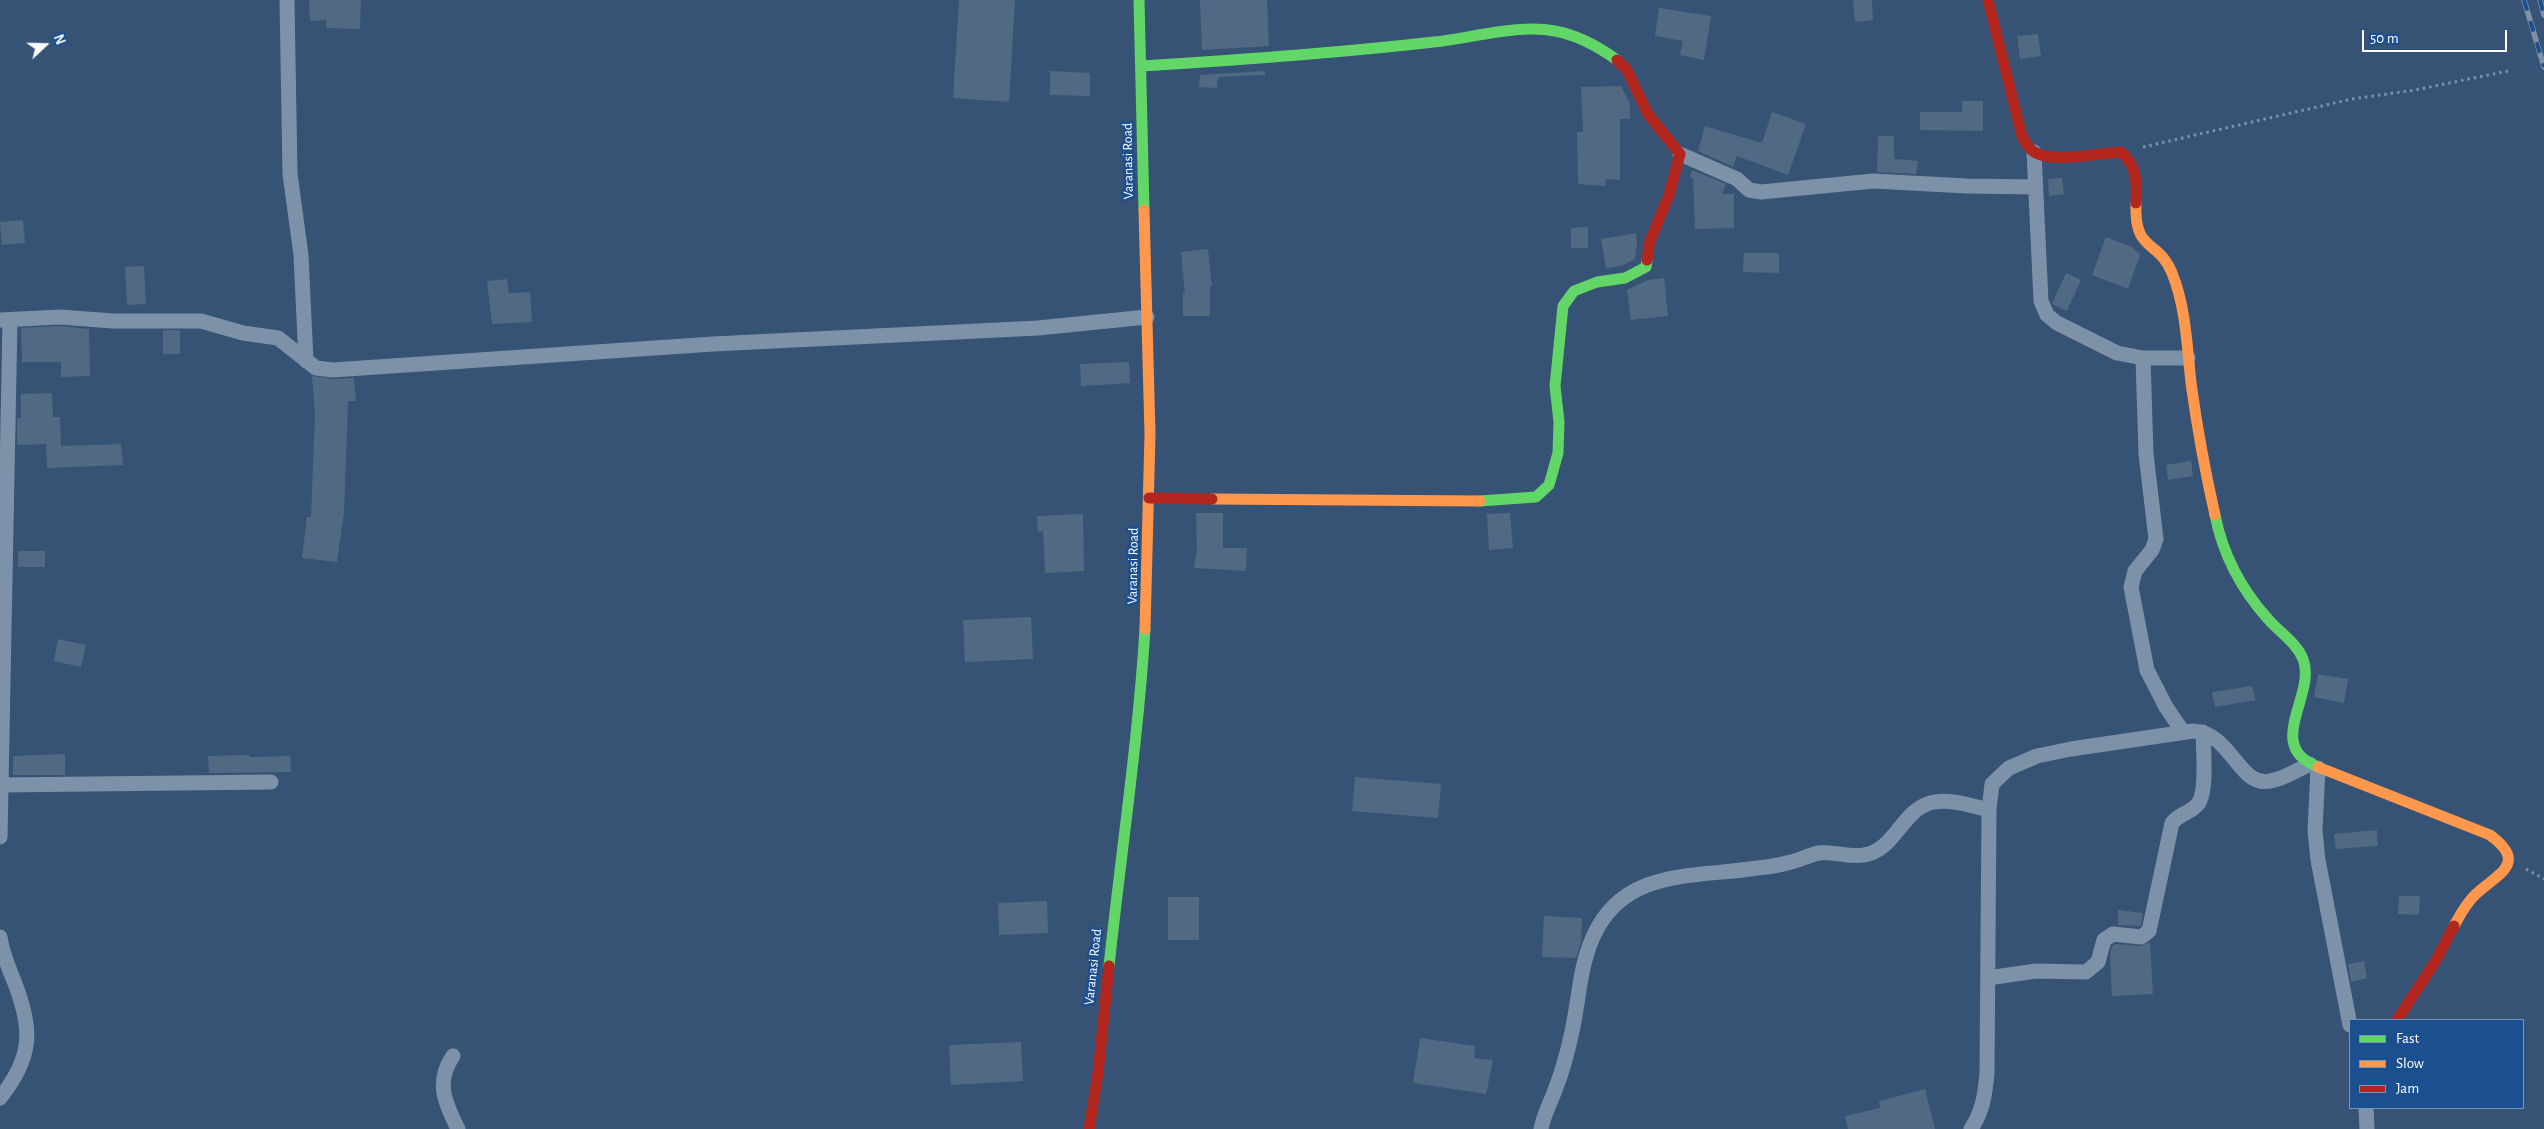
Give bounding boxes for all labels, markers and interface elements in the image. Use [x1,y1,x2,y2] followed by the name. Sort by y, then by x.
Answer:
[20,20,70,70] north arrow
[2364,20,2509,52] scale bar
[2370,31,2399,46] text: 50 m
[51,33,67,47] text: N
[1119,123,1137,199] street label: Varanasi Road
[1124,528,1142,604] street label: Varanasi Road
[1081,928,1105,1006] street label: Varanasi Road
[2349,1019,2524,1109] legend
[2396,1031,2419,1046] text: Fast
[2396,1056,2424,1071] text: Slow
[2396,1081,2419,1096] text: Jam

